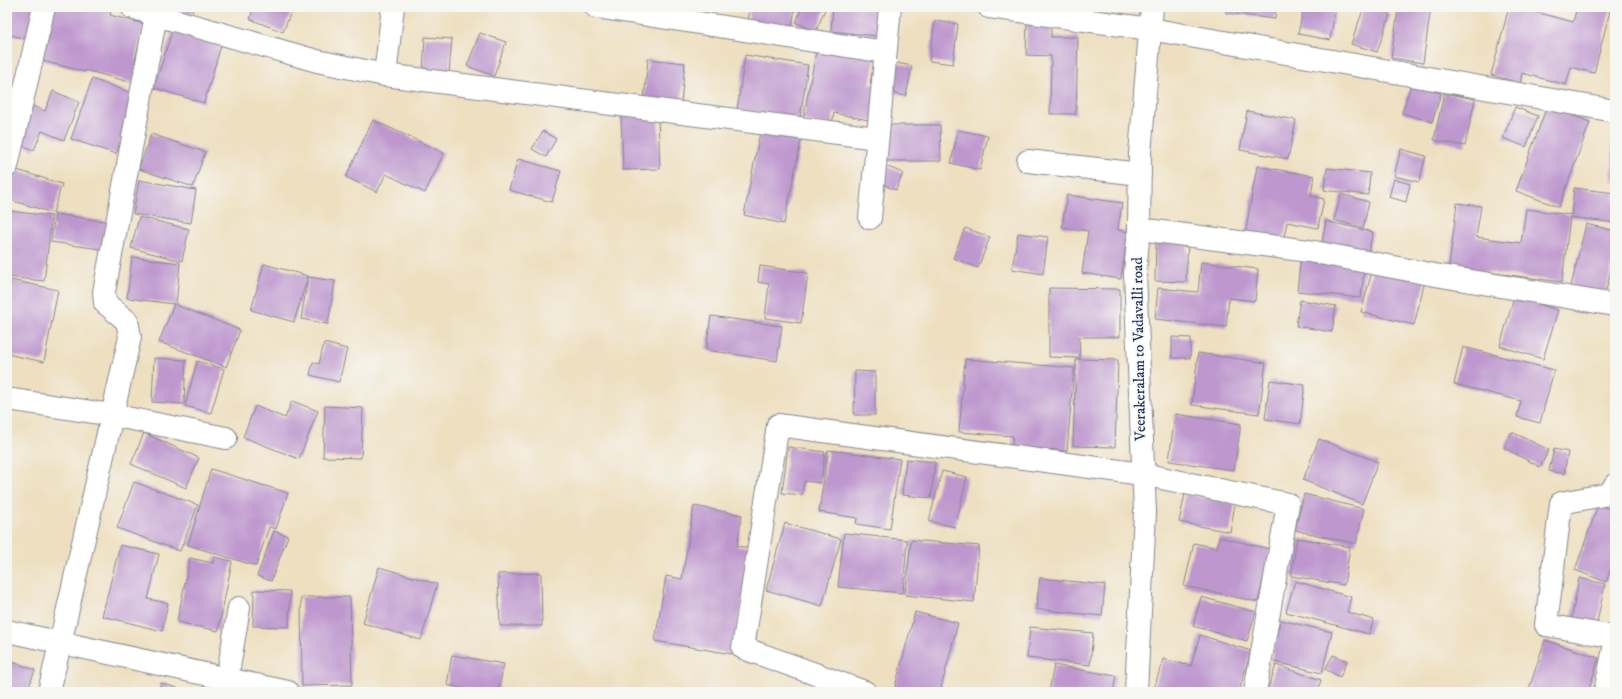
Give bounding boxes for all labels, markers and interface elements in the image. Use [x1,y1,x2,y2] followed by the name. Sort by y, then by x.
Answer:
[1128,256,1150,442] street label: Veerakeralam to Vadavalli road

